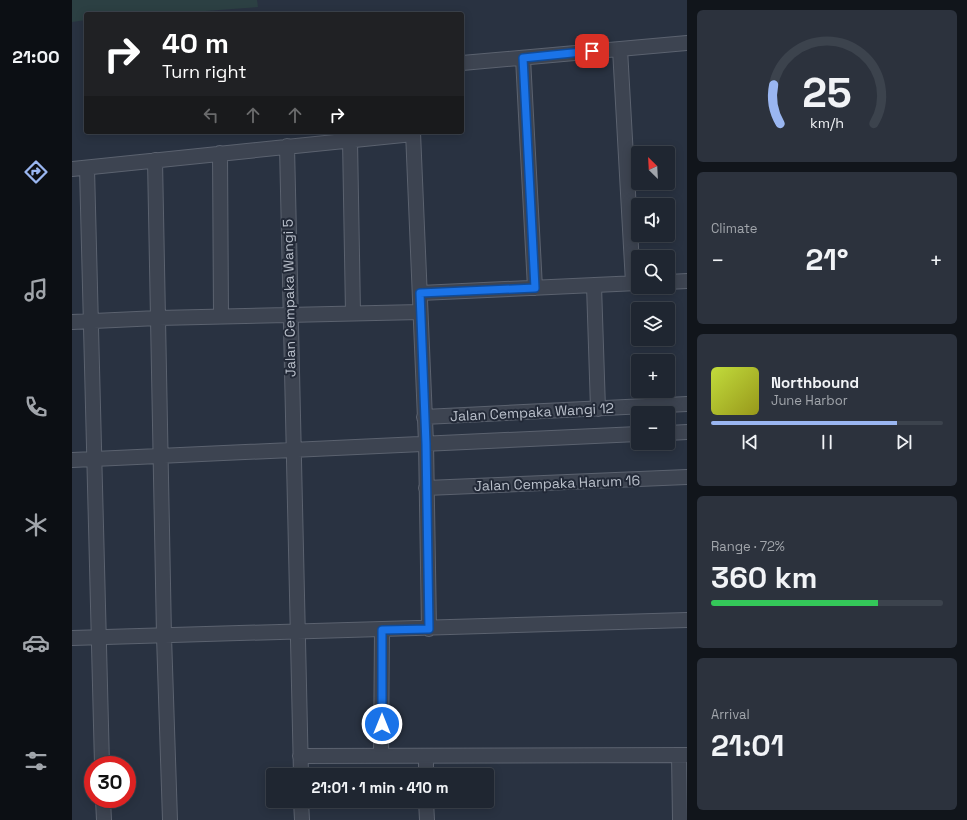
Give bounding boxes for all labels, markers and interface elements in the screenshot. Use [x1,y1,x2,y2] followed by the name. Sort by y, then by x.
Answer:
[162,25,229,61] text: 40 m
[96,28,148,80] icon: right
[575,34,609,68] pin
[581,40,603,62] icon: arrive
[12,45,60,68] text: 21:00
[162,60,246,83] text: Turn right
[802,66,852,119] text: 25
[200,104,222,126] icon: left
[242,104,264,126] icon: ahead
[284,104,306,126] icon: ahead
[326,104,348,126] icon: right
[810,114,844,132] text: km/h
[631,146,675,190] north arrow
[631,146,675,450] map controls
[22,158,50,186] icon: directions
[631,198,675,242] button: sound
[279,219,299,377] street label: Jalan Cempaka Wangi 5
[711,220,757,237] text: Climate
[805,240,849,279] text: 21°
[711,246,725,274] text: −
[929,246,943,274] text: +
[631,250,675,294] button: search
[22,276,50,304] icon: music
[631,302,675,346] button: layers
[631,354,675,398] button: +
[771,373,859,392] text: Northbound
[771,392,848,409] text: June Harbor
[22,393,50,421] icon: phone
[450,399,614,425] street label: Jalan Cempaka Wangi 12
[631,406,675,450] button: −
[739,431,761,453] icon: previous
[816,431,838,453] icon: pause
[893,431,915,453] icon: next
[474,471,640,495] street label: Jalan Cempaka Harum 16
[22,511,50,539] icon: climate
[711,538,785,555] text: Range · 72%
[711,558,817,597] text: 360 km
[22,629,50,657] icon: car
[361,703,403,745] position arrow
[711,706,750,723] text: Arrival
[711,726,784,765] text: 21:01
[22,747,50,775] icon: filters
[84,756,136,808] speed limit sign: 30
[311,778,449,797] text: 21:01 · 1 min · 410 m

